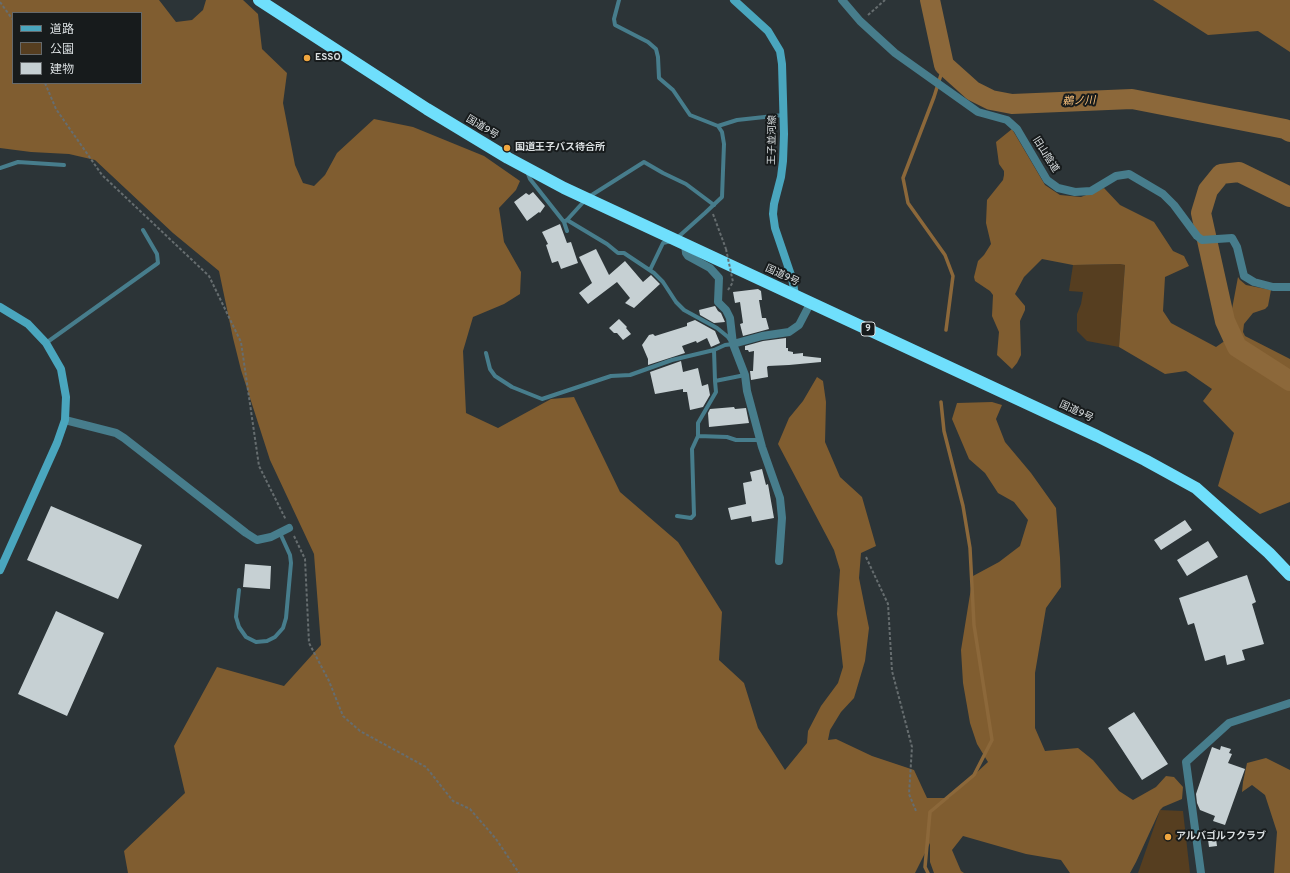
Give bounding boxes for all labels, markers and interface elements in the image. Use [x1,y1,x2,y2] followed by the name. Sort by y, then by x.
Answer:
[12,12,142,84] legend
[50,22,74,38] text: 道路
[50,42,74,58] text: 公園
[315,52,341,64] place label: ESSO
[302,53,312,63] marker: ESSO
[50,62,74,78] text: 建物
[1062,95,1096,109] water label: 鵜ノ川
[463,114,501,142] street label: 国道9号
[767,115,779,165] street label: 王子並河線
[1029,135,1061,175] street label: 旧山陰道
[515,142,605,154] place label: 国道王子バス待合所
[502,143,512,153] marker: 国道王子バス待合所
[763,263,801,289] street label: 国道9号
[861,322,875,336] road number: 9
[1057,399,1095,425] street label: 国道9号
[1176,831,1266,843] place label: アルバゴルフクラブ
[1163,832,1173,842] marker: アルバゴルフクラブ

